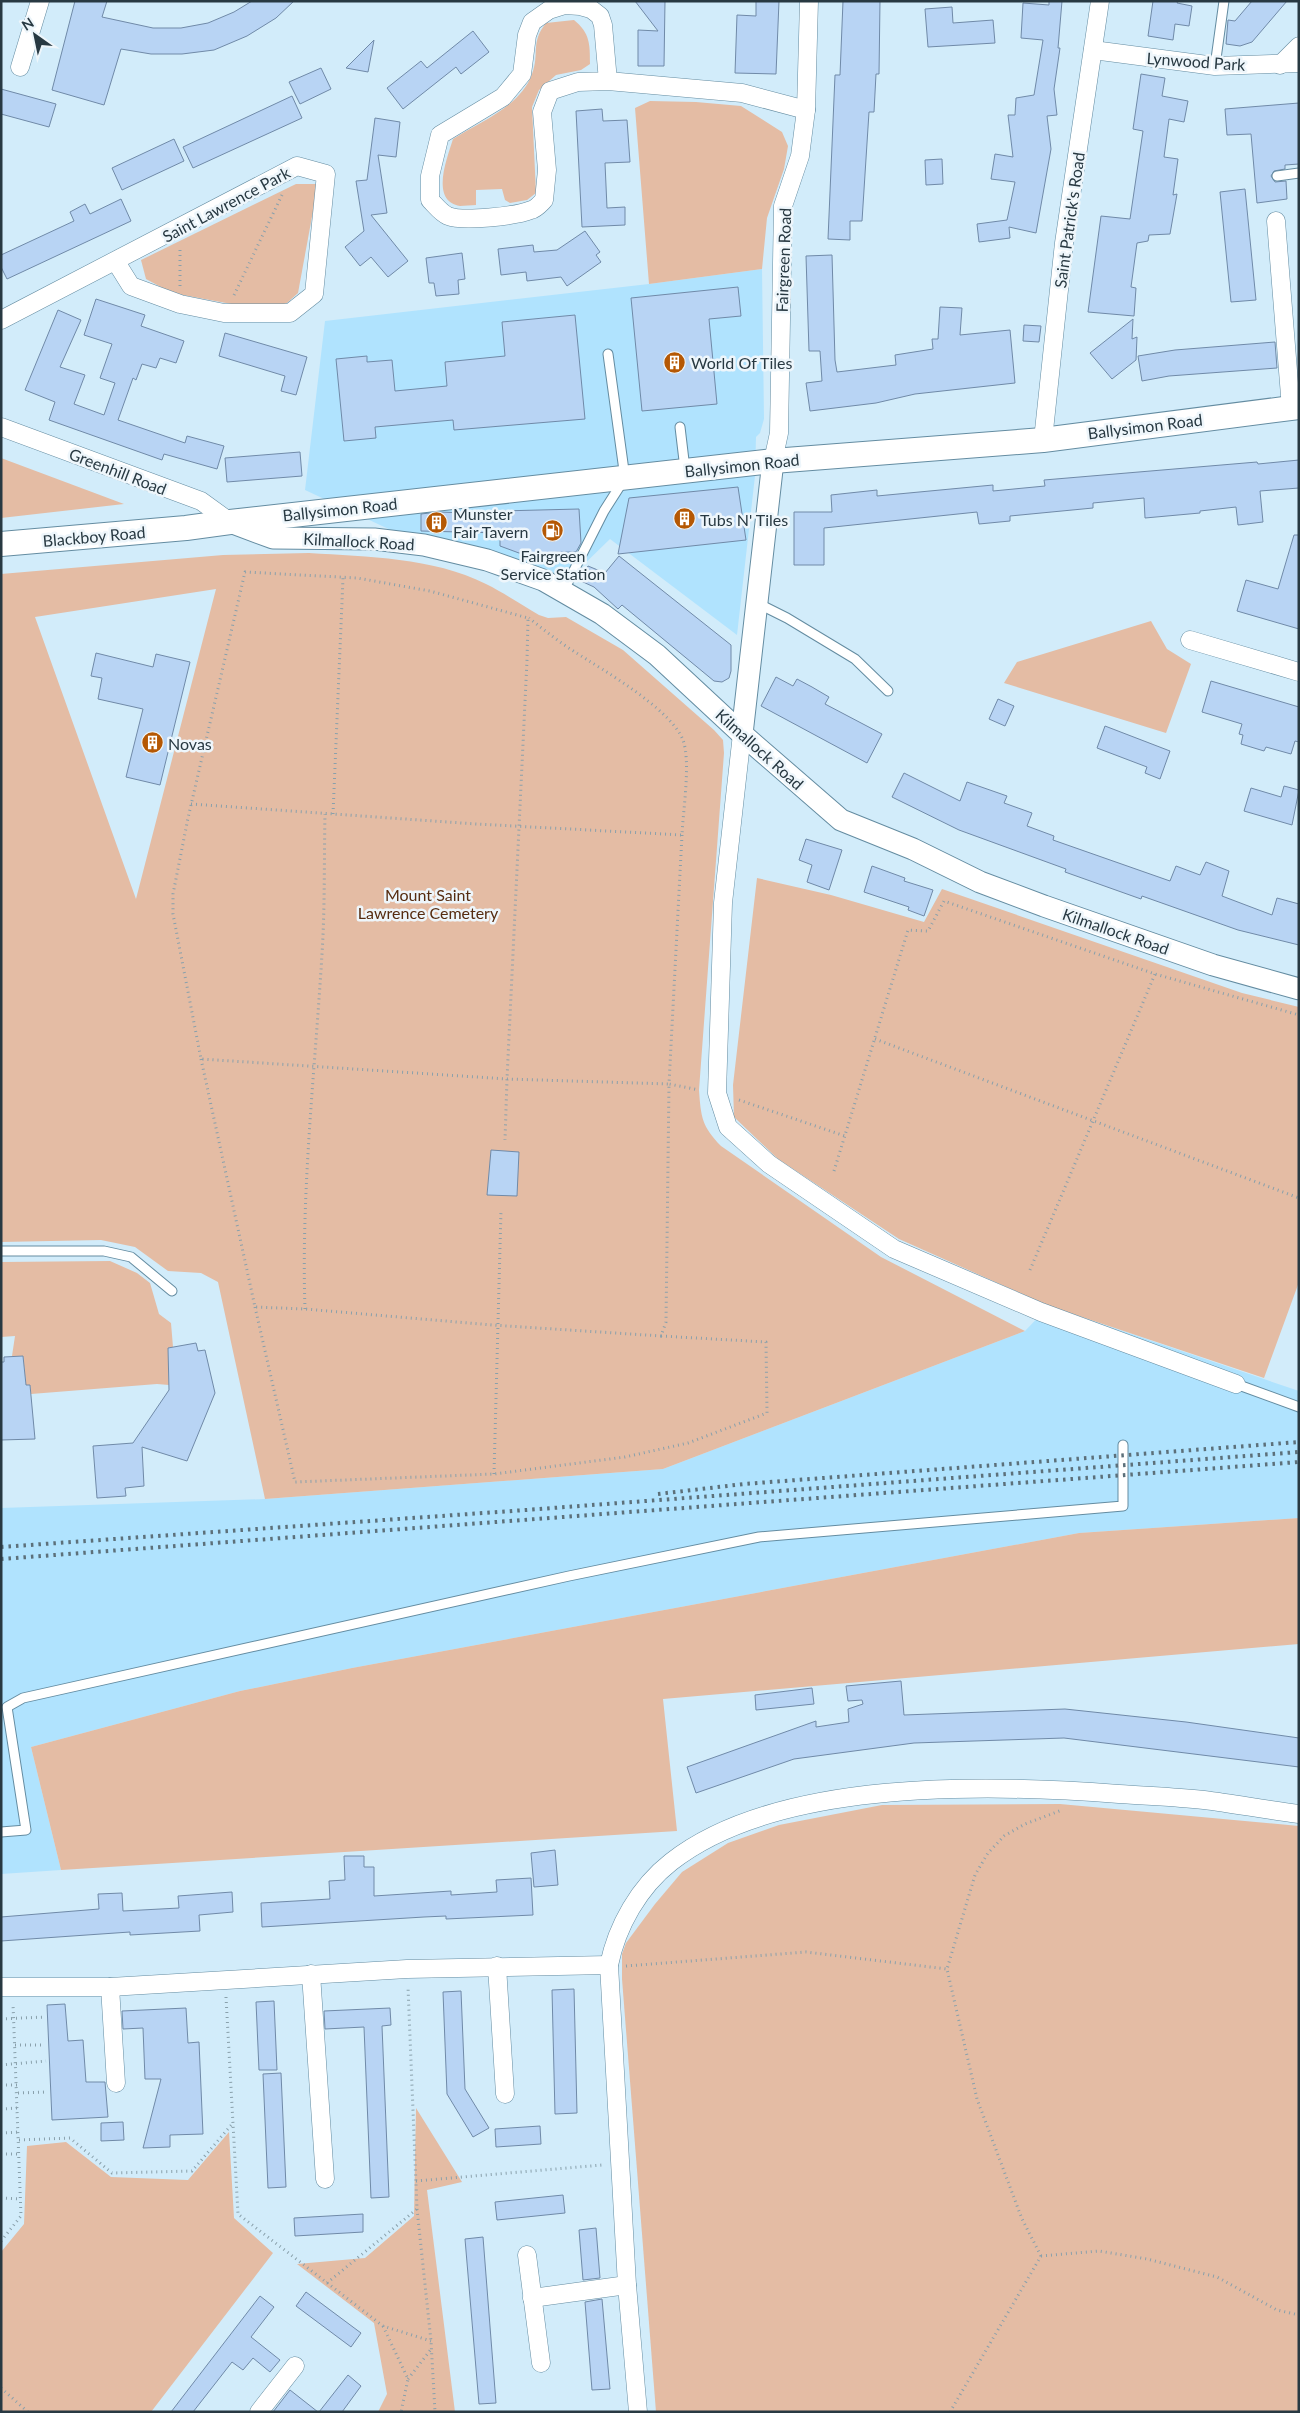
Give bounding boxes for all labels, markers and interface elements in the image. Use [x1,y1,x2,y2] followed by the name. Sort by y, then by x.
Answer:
[10,10,60,60] north arrow
[18,14,37,34] text: N
[1146,48,1247,74] street label: Lynwood Park
[1050,151,1088,289] street label: Saint Patrick's Road
[159,162,294,246] street label: Saint Lawrence Park
[772,207,794,313] street label: Fairgreen Road
[663,350,687,374] building icon: World Of Tiles
[691,353,793,372] place label: World Of Tiles
[1087,410,1203,442] street label: Ballysimon Road
[67,444,169,498] street label: Greenhill Road
[684,450,800,480] street label: Ballysimon Road
[282,494,398,524] street label: Ballysimon Road
[453,504,528,541] place label: Munster Fair Tavern
[672,507,696,531] building icon: Tubs N' Tiles
[425,510,449,534] building icon: Munster Fair Tavern
[700,510,788,529] place label: Tubs N' Tiles
[541,519,565,543] fuel station icon: Fairgreen Service Station
[42,522,146,550] street label: Blackboy Road
[303,529,415,553] street label: Kilmallock Road
[501,546,605,583] place label: Fairgreen Service Station
[712,705,808,793] street label: Kilmallock Road
[140,731,164,755] building icon: Novas
[168,734,212,753] place label: Novas
[358,885,499,922] park label: Mount Saint Lawrence Cemetery
[1060,904,1172,958] street label: Kilmallock Road

